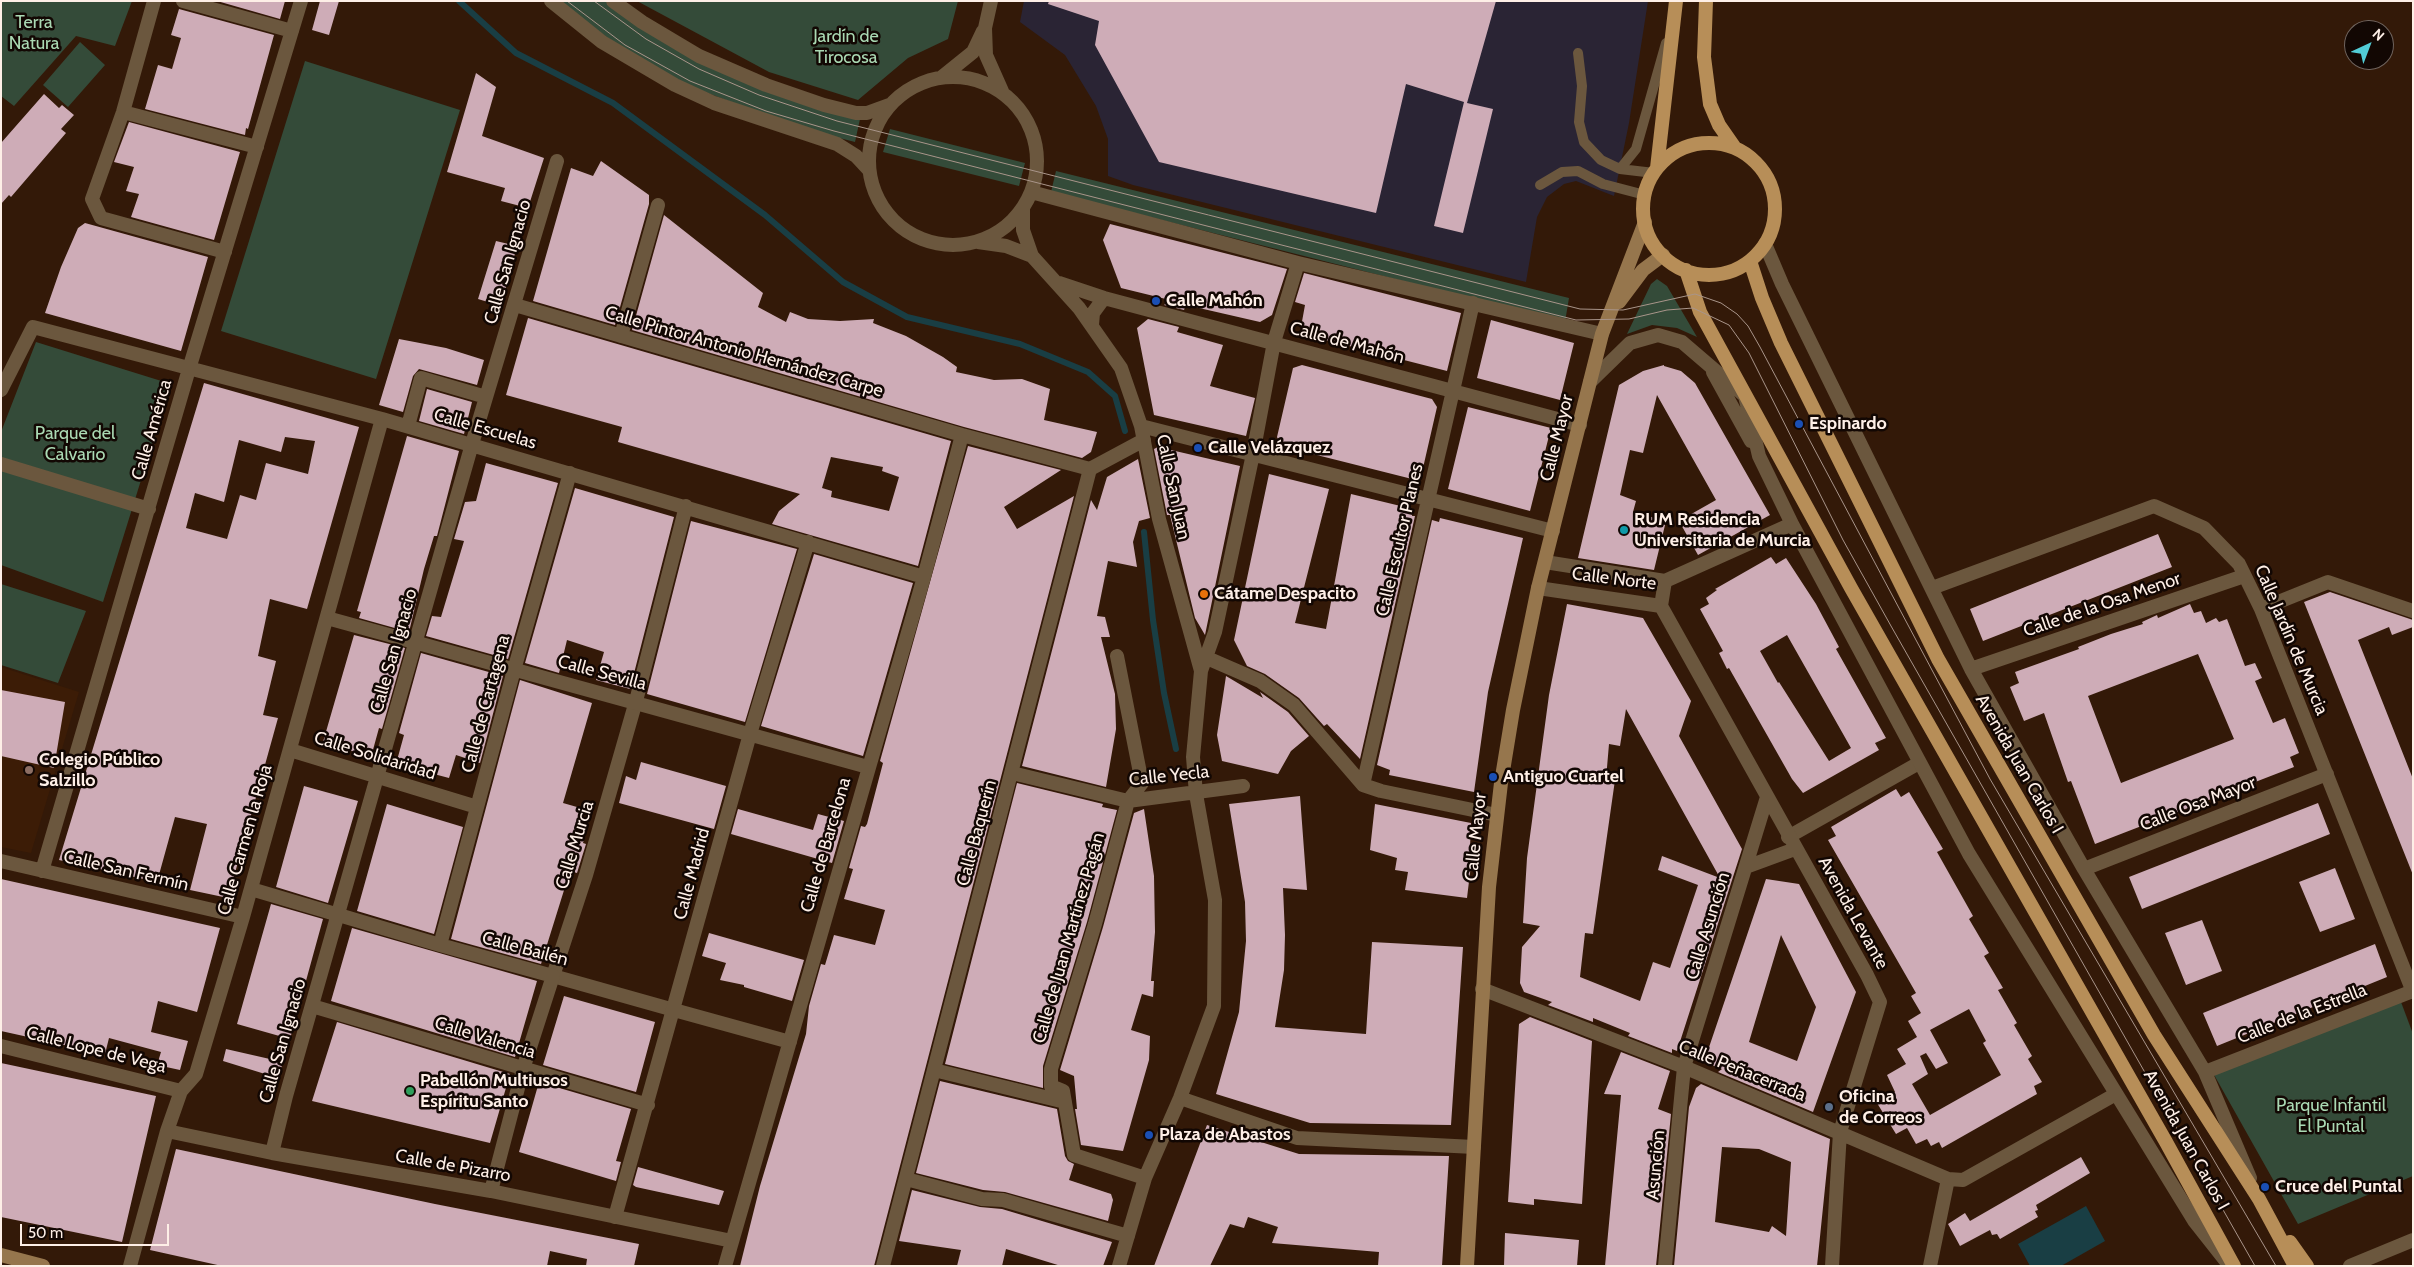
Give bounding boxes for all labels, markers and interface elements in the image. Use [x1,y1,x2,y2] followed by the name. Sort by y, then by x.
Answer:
[9,12,59,54] park label: Terra Natura
[2344,20,2394,70] north arrow
[2369,25,2388,45] text: N
[813,26,879,68] park label: Jardín de Tirocosa
[480,197,536,327] street label: Calle San Ignacio
[1166,290,1263,312] place label: Calle Mahón
[1150,295,1162,307] marker: Calle Mahón
[603,302,885,402] street label: Calle Pintor Antonio Hernández Carpe
[1287,317,1407,369] street label: Calle de Mahón
[127,377,177,483] street label: Calle América
[1536,392,1578,484] street label: Calle Mayor
[431,404,539,454] street label: Calle Escuelas
[1809,413,1887,435] place label: Espinardo
[1793,418,1805,430] marker: Espinardo
[35,423,115,466] park label: Parque del Calvario
[1151,432,1195,542] street label: Calle San Juan
[1208,437,1330,459] place label: Calle Velázquez
[1192,442,1204,454] marker: Calle Velázquez
[1372,462,1428,618] street label: Calle Escultor Planes
[1634,509,1811,552] place label: RUM Residencia Universitaria de Murcia
[1618,524,1630,536] marker: RUM Residencia Universitaria de Murcia
[2250,562,2332,718] street label: Calle Jardín de Murcia
[1571,563,1657,595] street label: Calle Norte
[2021,568,2183,642] street label: Calle de la Osa Menor
[1214,583,1356,605] place label: Cátame Despacito
[366,586,422,716] street label: Calle San Ignacio
[1198,588,1210,600] marker: Cátame Despacito
[457,633,515,775] street label: Calle de Cartagena
[555,651,649,695] street label: Calle Sevilla
[1970,691,2068,837] street label: Avenida Juan Carlos I
[311,727,439,785] street label: Calle Solidaridad
[39,749,160,792] place label: Colegio Público Salzillo
[1128,761,1210,791] street label: Calle Yecla
[213,762,277,918] street label: Calle Carmen la Roja
[23,764,35,776] marker: Colegio Público Salzillo
[1503,766,1624,788] place label: Antiguo Cuartel
[1487,771,1499,783] marker: Antiguo Cuartel
[2137,772,2259,836] street label: Calle Osa Mayor
[796,775,856,915] street label: Calle de Barcelona
[952,778,1002,888] street label: Calle Baquerín
[1461,792,1491,882] street label: Calle Mayor
[551,798,599,892] street label: Calle Murcia
[669,826,715,922] street label: Calle Madrid
[1029,830,1109,1046] street label: Calle de Juan Martínez Pagán
[61,846,191,896] street label: Calle San Fermín
[1813,853,1893,973] street label: Avenida Levante
[1681,870,1735,982] street label: Calle Asunción
[480,927,570,971] street label: Calle Bailén
[255,976,311,1106] street label: Calle San Ignacio
[2234,979,2370,1049] street label: Calle de la Estrella
[432,1012,538,1064] street label: Calle Valencia
[24,1022,168,1078] street label: Calle Lope de Vega
[1675,1036,1809,1106] street label: Calle Peñacerrada
[2138,1066,2234,1214] street label: Avenida Juan Carlos I
[420,1070,568,1112] place label: Pabellón Multiusos Espíritu Santo
[404,1085,416,1097] marker: Pabellón Multiusos Espíritu Santo
[1839,1086,1923,1128] place label: Oficina de Correos
[2276,1095,2386,1138] park label: Parque Infantil El Puntal
[1823,1101,1835,1113] marker: Oficina de Correos
[1159,1124,1291,1146] place label: Plaza de Abastos
[1143,1129,1155,1141] marker: Plaza de Abastos
[1642,1129,1670,1201] street label: Asunción
[394,1145,512,1187] street label: Calle de Pizarro
[2275,1176,2402,1198] place label: Cruce del Puntal
[2259,1181,2271,1193] marker: Cruce del Puntal
[22,1214,171,1246] scale bar
[28,1224,63,1242] text: 50 m

